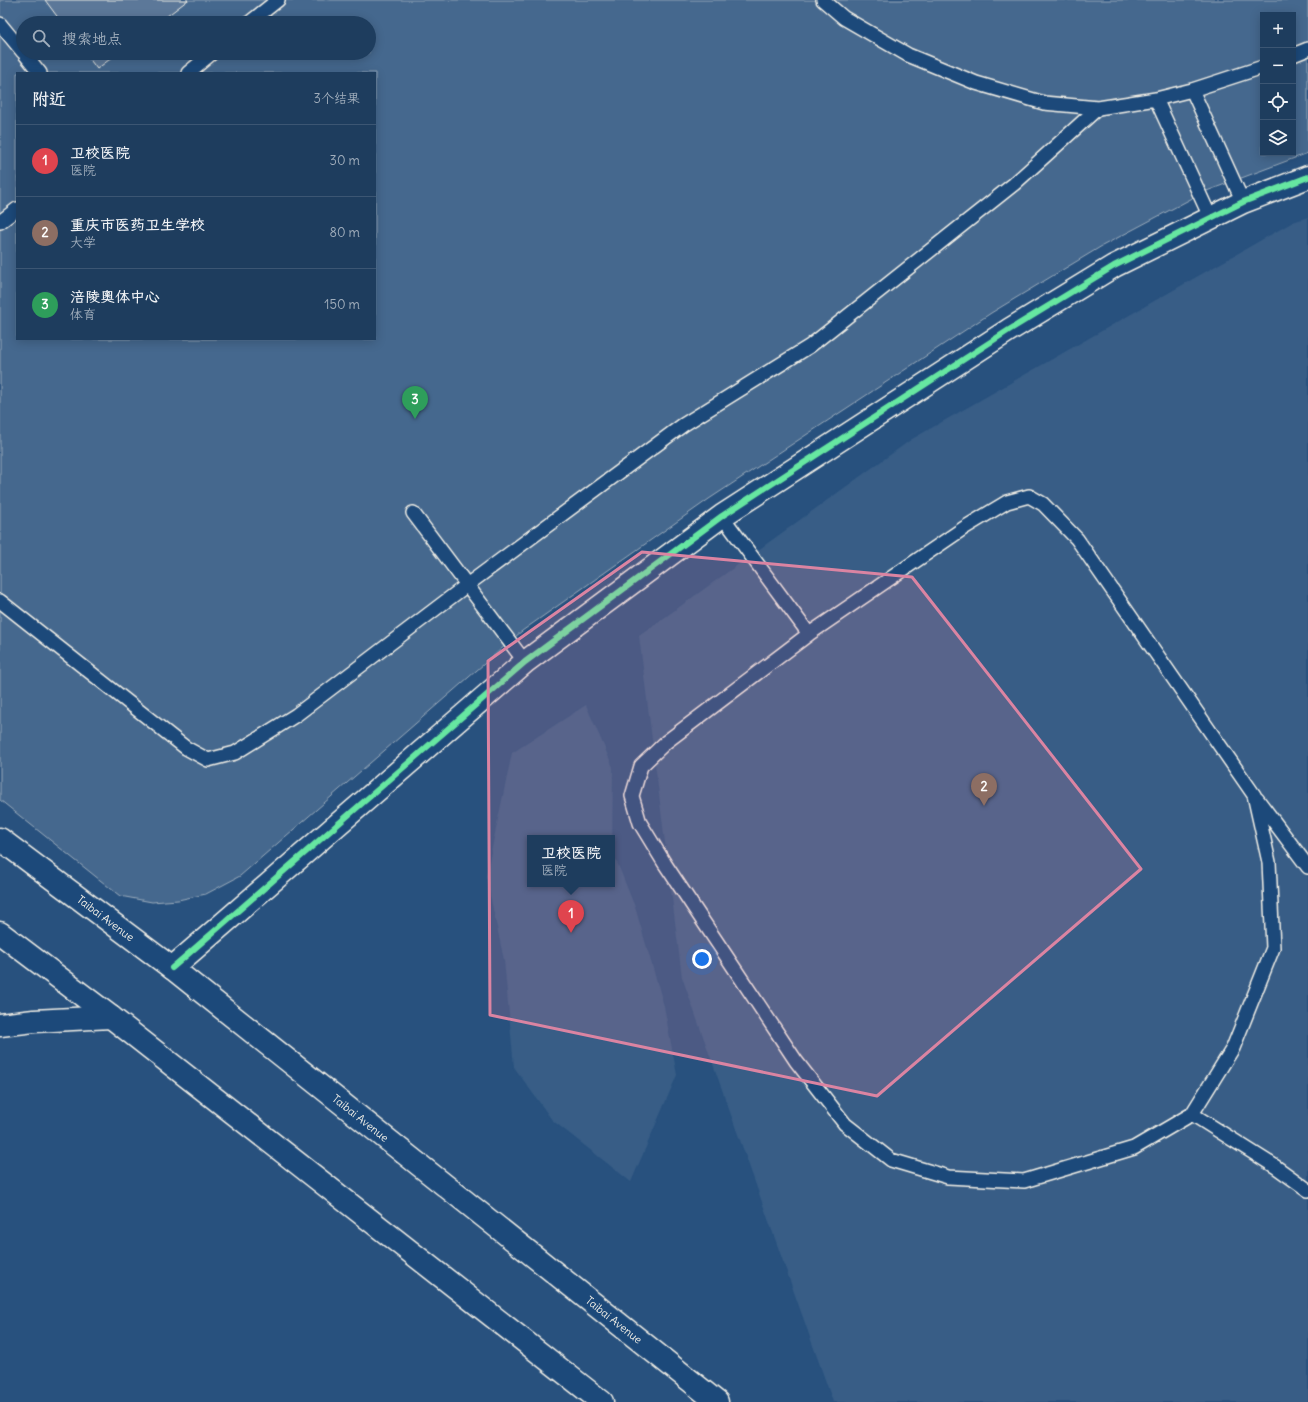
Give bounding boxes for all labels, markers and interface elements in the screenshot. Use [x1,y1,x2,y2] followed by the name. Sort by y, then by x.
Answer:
[1260,12,1296,156] map controls
[1260,12,1296,48] button: +
[16,16,376,60] search box
[30,27,52,49] icon: search
[62,29,122,48] text: 搜索地点
[1260,48,1296,84] button: −
[1260,84,1296,120] button: locate
[32,88,66,110] text: 附近
[314,90,360,107] text: 3个结果
[1260,120,1296,156] button: layers
[70,143,130,162] text: 卫校医院
[42,152,48,169] text: 1
[330,152,360,169] text: 30 m
[70,162,96,179] text: 医院
[70,215,205,234] text: 重庆市医药卫生学校
[41,224,49,241] text: 2
[329,224,360,241] text: 80 m
[70,234,96,251] text: 大学
[70,287,160,306] text: 涪陵奥体中心
[41,296,49,313] text: 3
[324,296,360,313] text: 150 m
[70,306,96,323] text: 体育
[402,386,428,419] pin: 3
[971,773,997,806] pin: 2
[527,835,615,887] popup
[541,843,601,862] text: 卫校医院
[541,862,567,879] text: 医院
[74,892,137,944] street label: Taibai Avenue
[558,900,584,933] pin: 1
[692,949,712,969] your location
[330,1091,392,1145] street label: Taibai Avenue
[583,1293,645,1347] street label: Taibai Avenue

